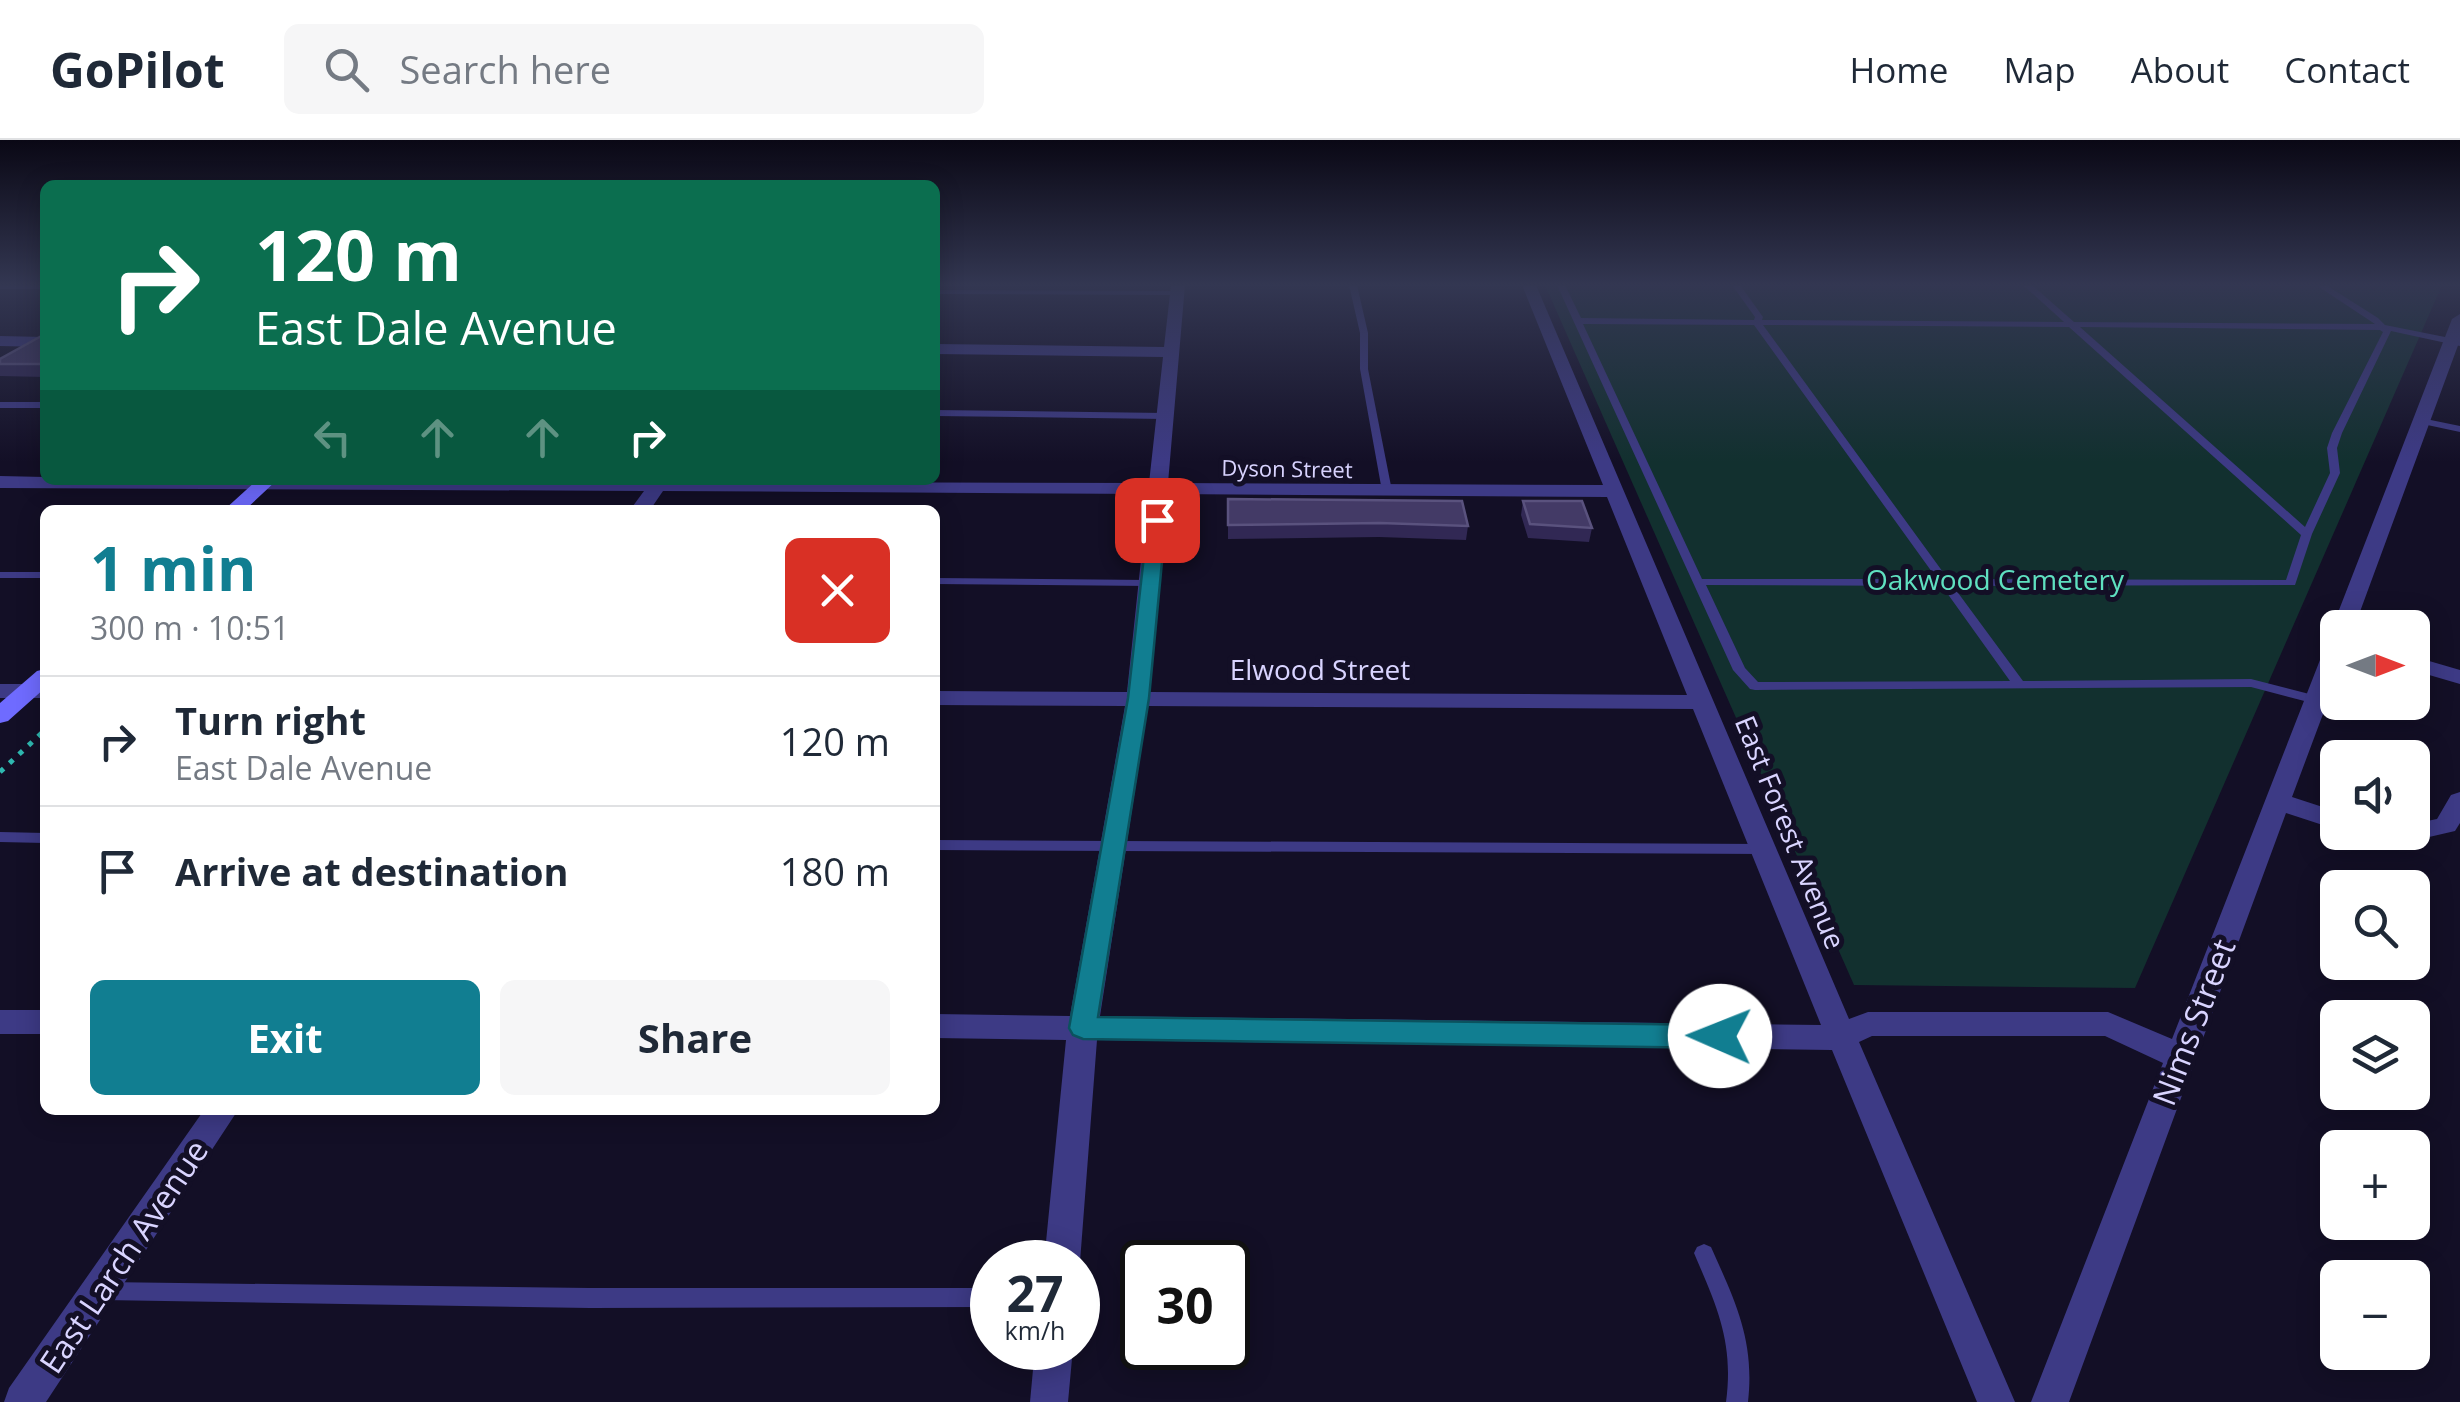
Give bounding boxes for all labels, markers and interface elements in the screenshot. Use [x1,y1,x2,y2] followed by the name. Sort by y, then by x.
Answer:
[284,24,984,114] search box
[50,37,224,102] text: GoPilot
[319,42,374,97] icon: search
[399,43,611,95] text: Search here
[1849,46,1948,93] text: Home
[2003,46,2076,93] text: Map
[2131,46,2229,93] text: About
[2284,46,2410,93] text: Contact
[255,206,462,302] text: 120 m
[90,220,220,350] icon: right
[255,297,617,358] text: East Dale Avenue
[305,410,360,465] icon: left
[410,410,465,465] icon: ahead
[515,410,570,465] icon: ahead
[620,410,675,465] icon: right
[1221,452,1353,484] street label: Dyson Street
[1115,478,1200,563] pin
[1130,493,1185,548] icon: arrive
[90,527,257,609] text: 1 min
[785,538,890,643] button: close
[1866,560,2125,598] park label: Oakwood Cemetery
[90,606,289,649] text: 300 m · 10:51
[2320,610,2430,720] north arrow
[2320,610,2430,1370] map controls
[1230,650,1410,688] street label: Elwood Street
[175,694,366,746] text: Turn right
[1727,710,1855,954] street label: East Forest Avenue
[90,714,145,769] icon: right
[780,715,890,767] text: 120 m
[2320,740,2430,850] button: sound
[175,746,432,789] text: East Dale Avenue
[90,844,145,899] icon: arrive
[175,845,569,897] text: Arrive at destination
[780,845,890,897] text: 180 m
[2320,870,2430,980] button: search
[2142,933,2244,1111] street label: Nims Street
[90,980,480,1095] button: Exit
[500,980,890,1095] button: Share
[1668,984,1772,1088] position arrow
[2320,1000,2430,1110] button: layers
[2320,1130,2430,1240] button: +
[29,1131,217,1381] street label: East Larch Avenue
[1120,1240,1250,1370] speed limit sign: 30
[1006,1259,1064,1327] text: 27
[2320,1260,2430,1370] button: −
[1005,1313,1065,1347] text: km/h

